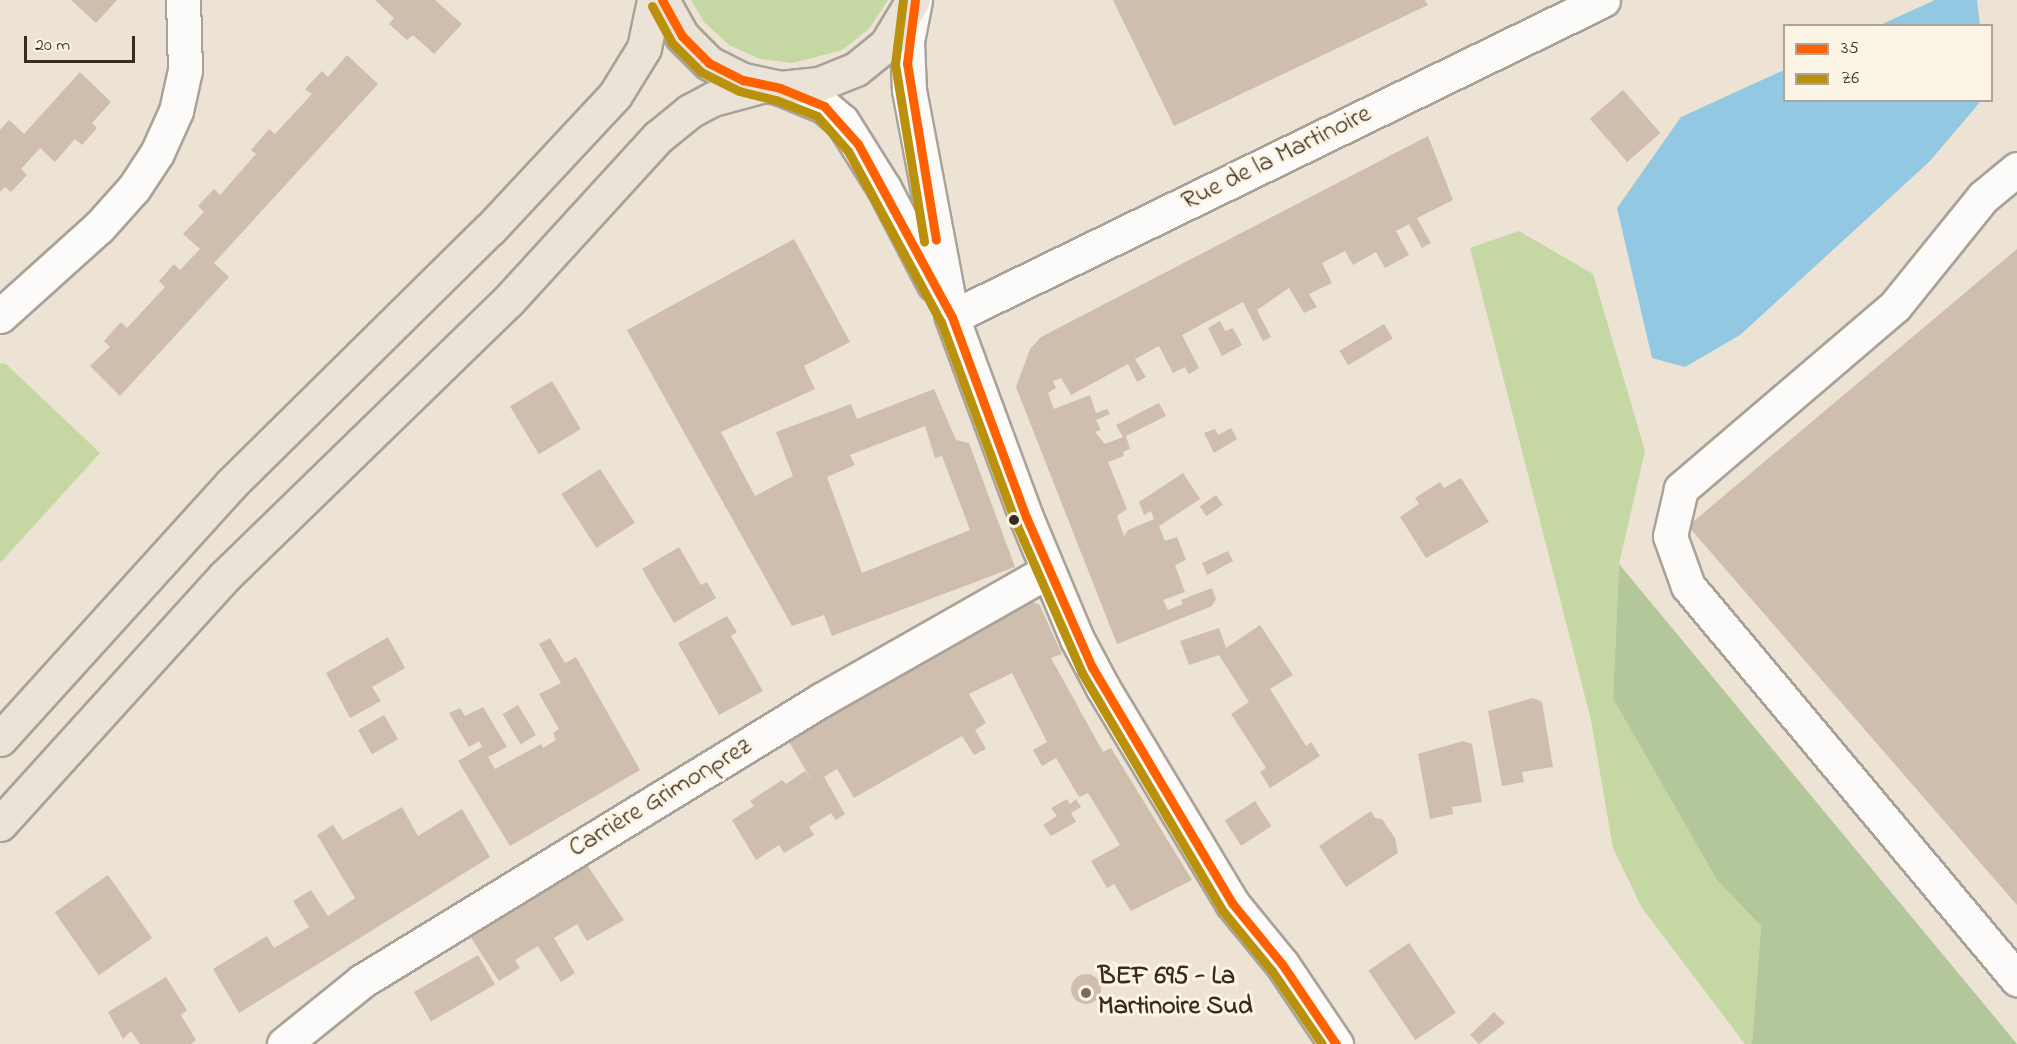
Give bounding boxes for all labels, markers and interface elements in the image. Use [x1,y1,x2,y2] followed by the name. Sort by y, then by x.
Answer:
[27,24,138,62] scale bar
[1783,24,1993,102] legend
[35,33,70,59] text: 20 m
[1841,36,1859,62] text: 35
[1841,66,1859,92] text: Z6
[1177,100,1377,218] street label: Rue de la Martinoire
[1008,514,1020,526] unlabelled marker
[564,732,758,866] street label: Carrière Grimonprez
[1098,962,1253,1024] place label: BEF 695 - La Martinoire Sud
[1079,986,1093,1000] marker: BEF 695 - La Martinoire Sud

